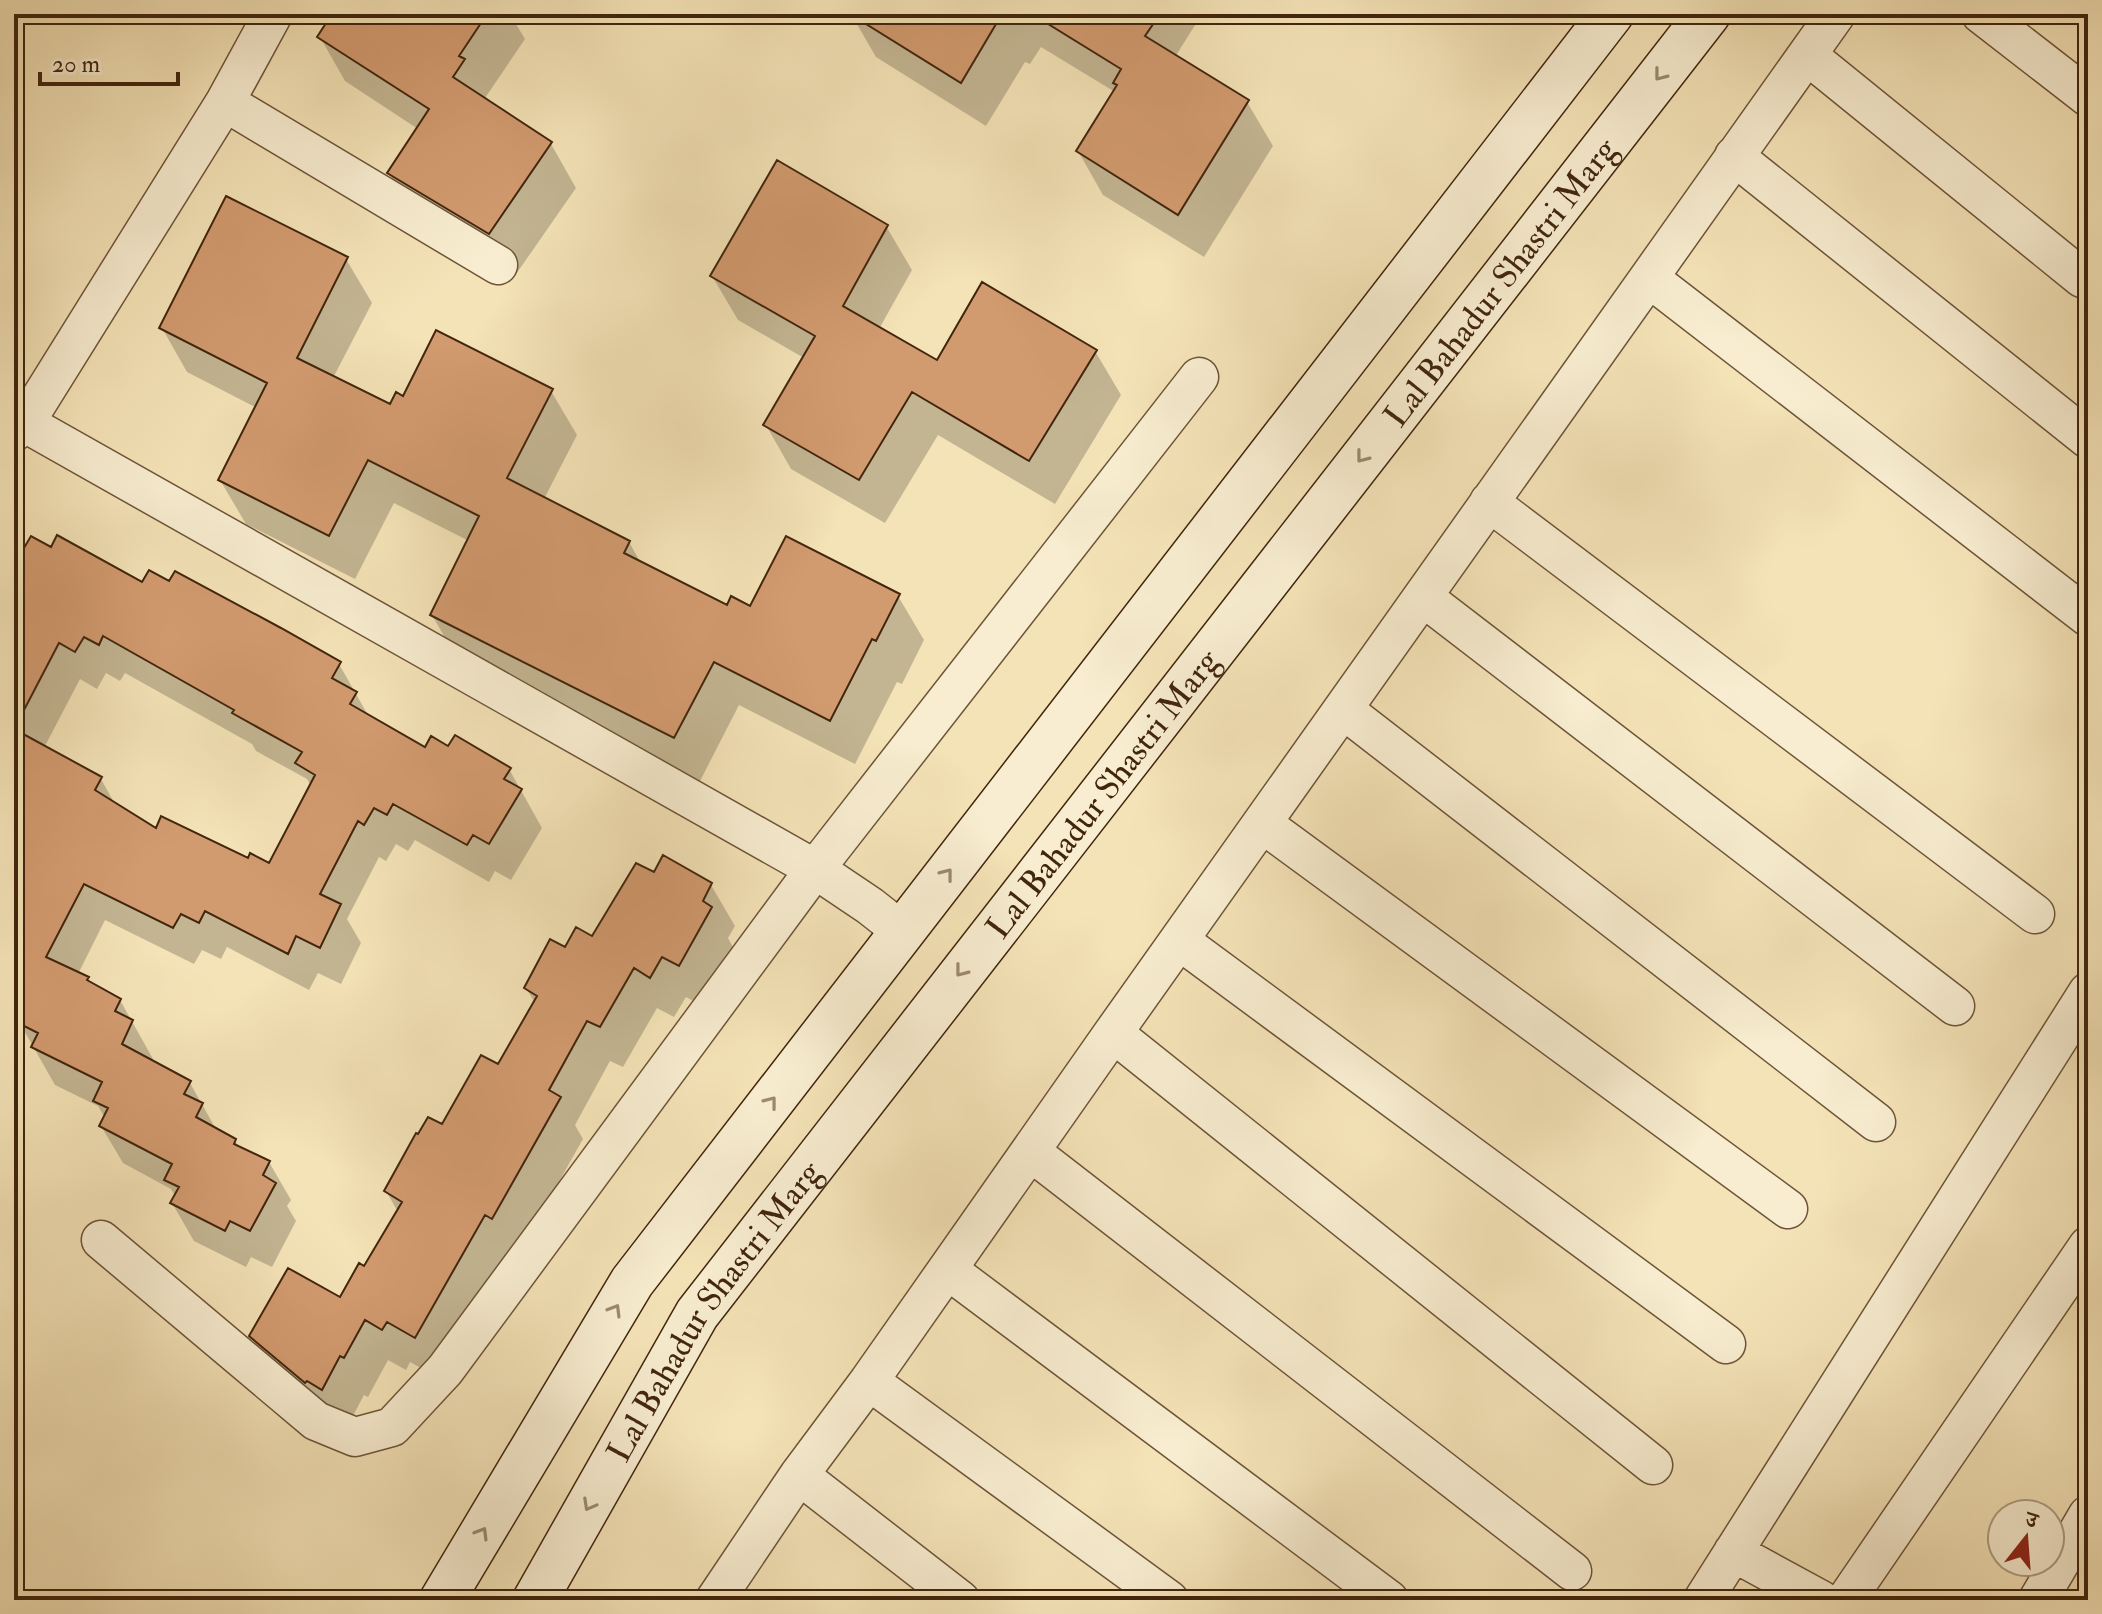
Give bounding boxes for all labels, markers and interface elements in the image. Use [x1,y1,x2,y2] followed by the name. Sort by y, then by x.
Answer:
[40,36,178,86] scale bar
[52,49,101,80] text: 20 m
[1655,67,1669,81] one-way arrow
[1375,129,1627,436] street label: Lal Bahadur Shastri Marg
[1357,448,1372,462] one-way arrow
[977,640,1230,948] street label: Lal Bahadur Shastri Marg
[938,868,952,883] one-way arrow
[957,962,971,977] one-way arrow
[762,1096,776,1111] one-way arrow
[598,1152,832,1470] street label: Lal Bahadur Shastri Marg
[606,1304,621,1319] one-way arrow
[583,1496,599,1511] one-way arrow
[1986,1498,2066,1578] north arrow
[2020,1504,2043,1535] text: उ
[472,1527,488,1542] one-way arrow

